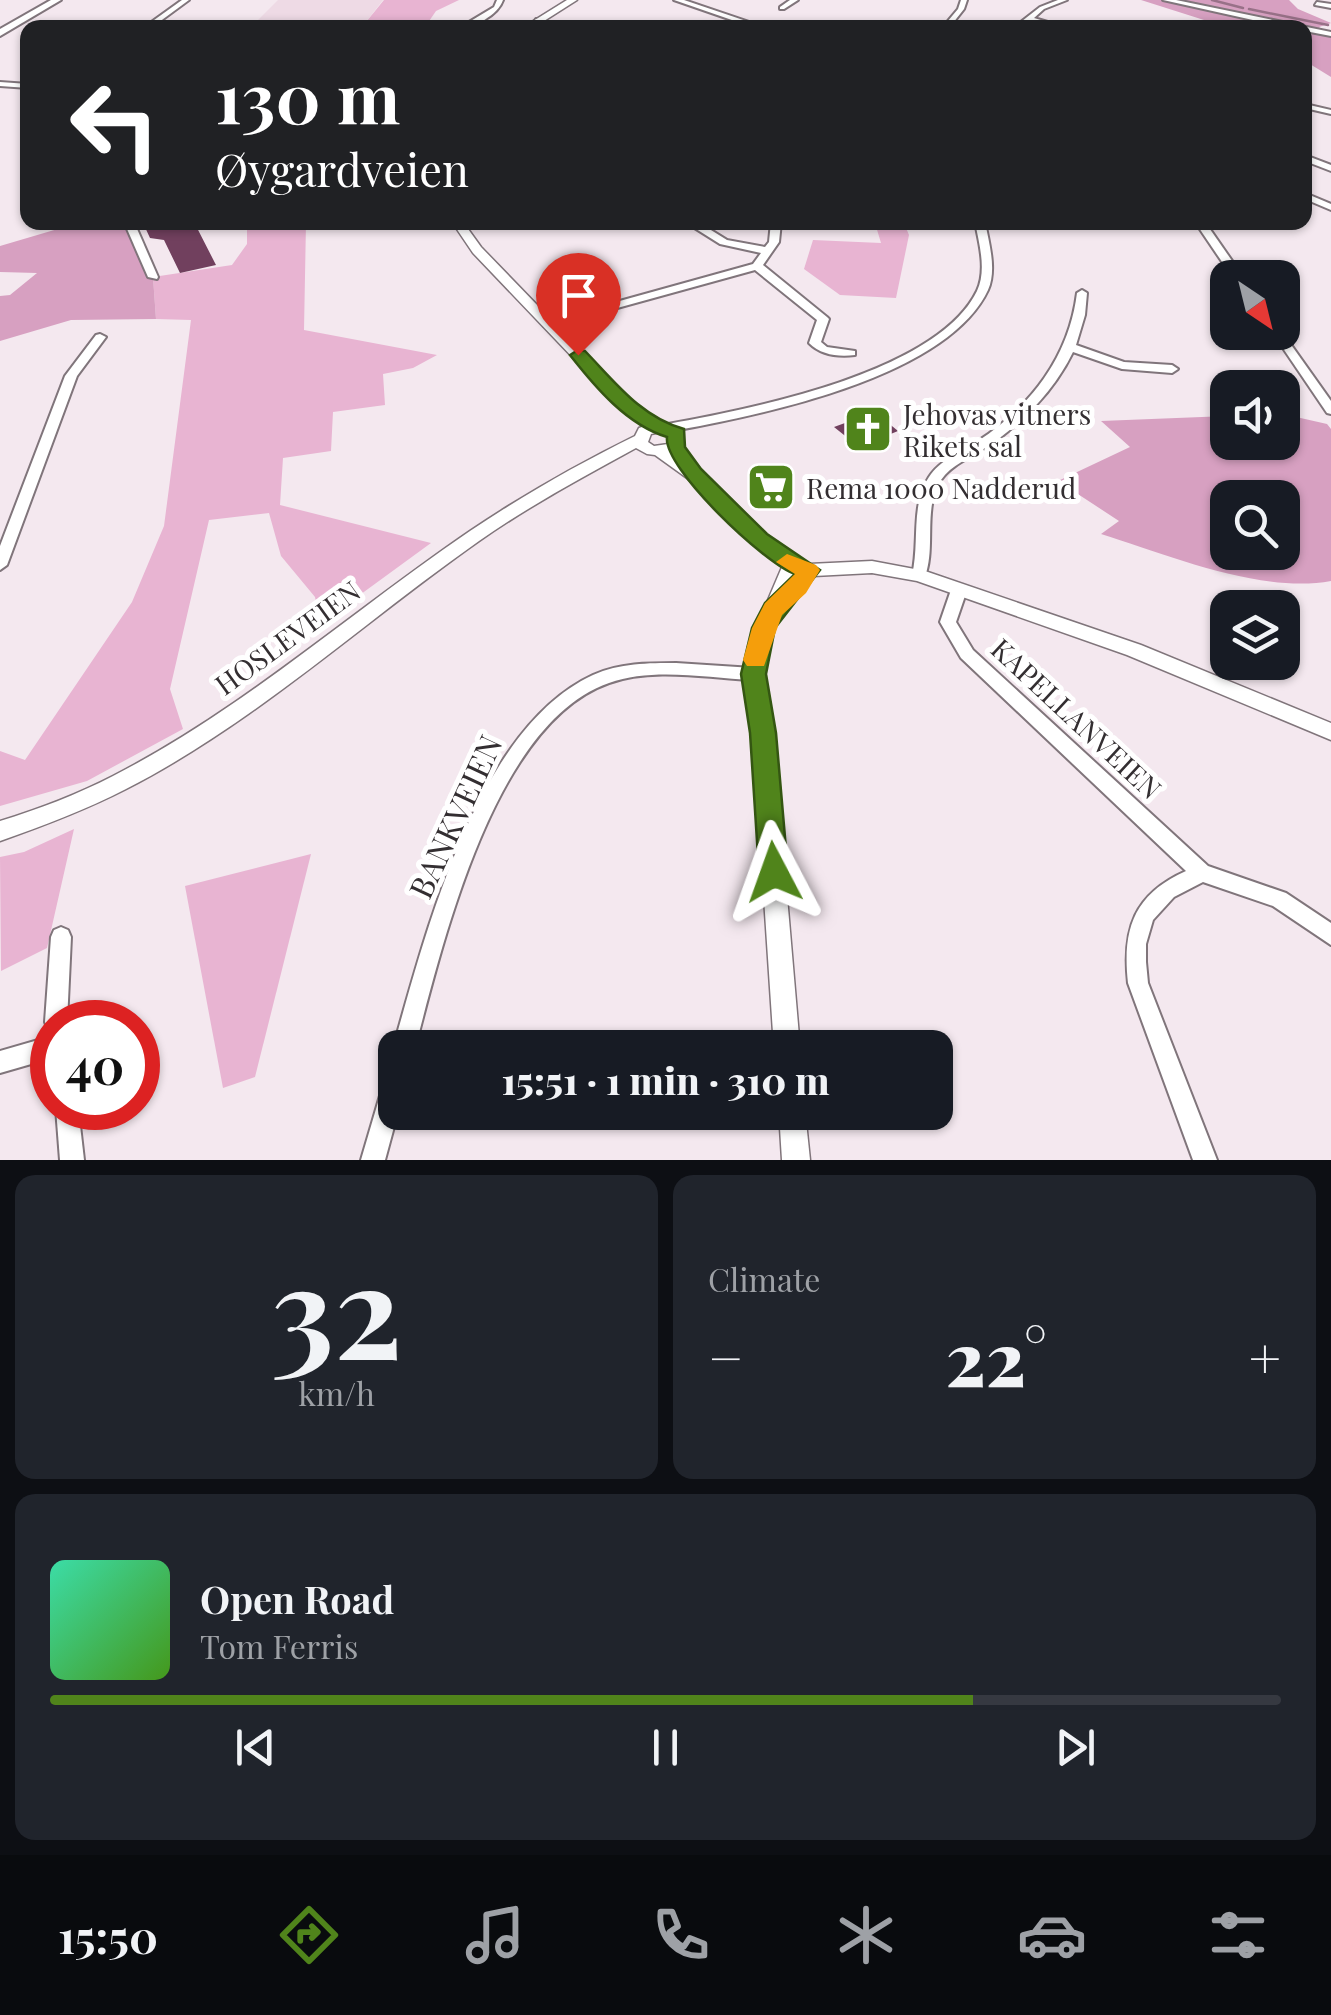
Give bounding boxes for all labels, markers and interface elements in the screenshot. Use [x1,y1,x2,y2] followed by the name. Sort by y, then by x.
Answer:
[215,48,400,142] text: 130 m
[50,60,180,190] icon: left
[215,138,469,198] text: Øygardveien
[536,253,621,356] pin
[1210,260,1300,350] north arrow
[1210,260,1300,680] map controls
[551,268,606,323] icon: arrive
[1210,370,1300,460] button: sound
[902,395,1091,464] place label: Jehovas vitners Rikets sal
[842,403,894,455] church icon: Jehovas vitners Rikets sal
[745,461,797,513] supermarket icon: Rema 1000 Nadderud
[806,469,1076,506] place label: Rema 1000 Nadderud
[1210,480,1300,570] button: search
[207,572,367,702] street label: HOSLEVEIEN
[1210,590,1300,680] button: layers
[984,630,1170,806] street label: KAPELLANVEIEN
[397,727,511,905] street label: BANKVEIEN
[722,820,826,924] position arrow
[30,1000,160,1130] speed limit sign: 40
[501,1054,830,1105] text: 15:51 · 1 min · 310 m
[271,1219,402,1393] text: 32
[708,1257,820,1300] text: Climate
[945,1306,1047,1406] text: 22°
[708,1319,744,1393] text: −
[1249,1319,1281,1393] text: +
[298,1371,375,1414] text: km/h
[200,1573,394,1624] text: Open Road
[200,1624,358,1667] text: Tom Ferris
[228,1720,283,1775] icon: previous
[638,1720,693,1775] icon: pause
[1048,1720,1103,1775] icon: next
[274,1900,344,1970] icon: directions
[460,1900,530,1970] icon: music
[646,1900,716,1970] icon: phone
[831,1900,901,1970] icon: climate
[1017,1900,1087,1970] icon: car
[1203,1900,1273,1970] icon: filters
[58,1905,158,1965] text: 15:50

